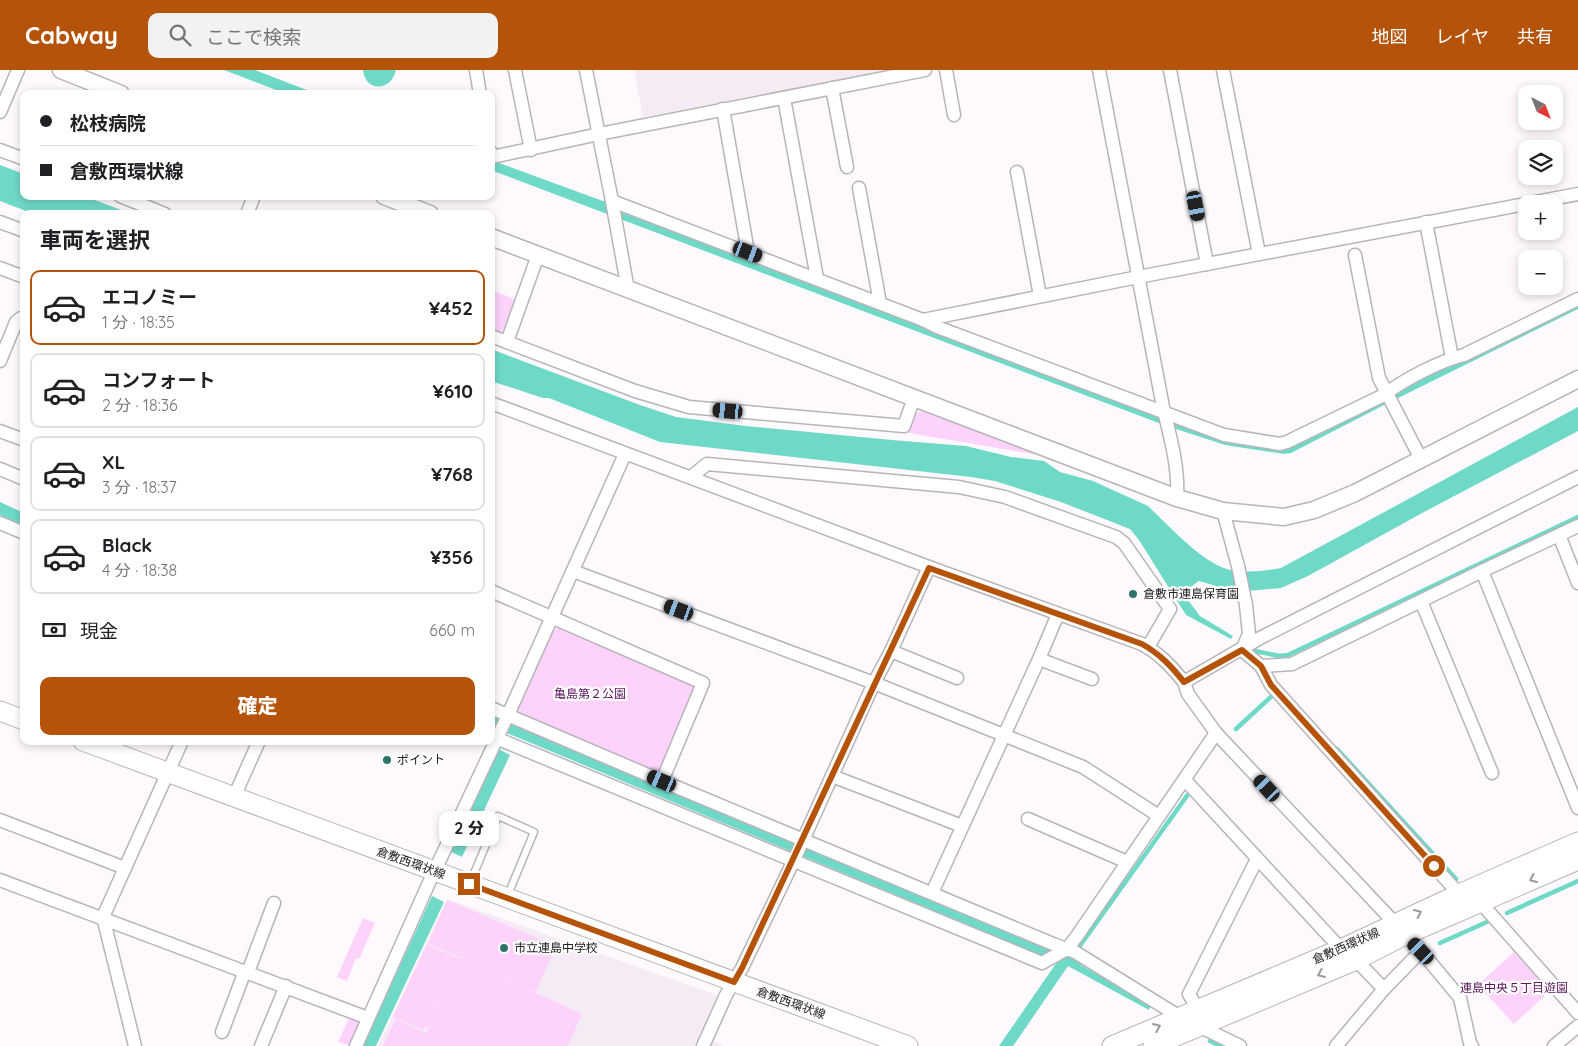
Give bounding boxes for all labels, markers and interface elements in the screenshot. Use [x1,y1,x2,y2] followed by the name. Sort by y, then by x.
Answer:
[148,13,498,58] search box
[25,20,118,50] text: Cabway
[166,21,194,49] icon: search
[206,25,301,49] text: ここで検索
[1372,25,1408,48] text: 地図
[1436,25,1489,48] text: レイヤ
[1517,25,1553,48] text: 共有
[1518,85,1562,130] north arrow
[1518,85,1563,295] map controls
[70,111,146,135] text: 松枝病院
[1518,140,1563,185] button: layers
[70,159,184,183] text: 倉敷西環状線
[1185,190,1206,222] car
[1518,195,1563,240] button: +
[40,226,150,254] text: 車両を選択
[731,240,764,264] car
[1518,250,1563,295] button: −
[42,285,87,330] icon: car
[102,285,197,309] text: エコノミー
[429,296,473,320] text: ¥452
[102,312,175,332] text: 1 分 · 18:35
[42,368,87,413] icon: car
[102,368,215,392] text: コンフォート
[432,379,473,403] text: ¥610
[102,395,178,415] text: 2 分 · 18:36
[712,402,743,420] car
[102,450,125,474] text: XL
[42,451,87,496] icon: car
[431,462,473,486] text: ¥768
[102,477,177,497] text: 3 分 · 18:37
[102,533,152,557] text: Black
[42,534,87,579] icon: car
[430,545,473,569] text: ¥356
[102,560,177,580] text: 4 分 · 18:38
[1143,586,1239,601] place label: 倉敷市連島保育園
[1127,588,1139,600] marker: 倉敷市連島保育園
[662,598,695,622] car
[40,616,68,644] icon: cash
[80,619,118,643] text: 現金
[429,620,475,640] text: 660 m
[40,677,475,735] button: 確定
[554,686,626,701] park label: 亀島第２公園
[397,752,445,767] place label: ポイント
[381,754,393,766] marker: ポイント
[645,768,678,794] car
[1251,772,1282,804] car
[439,812,499,846] callout: 2 分
[454,818,484,838] text: 2 分
[375,843,448,882] street label: 倉敷西環状線
[1423,855,1445,877] route start
[458,873,480,895] route end
[1529,873,1538,884] one-way arrow
[1413,909,1422,920] one-way arrow
[1310,924,1382,967] street label: 倉敷西環状線
[1405,935,1436,967] car
[514,940,598,955] place label: 市立連島中学校
[498,942,510,954] marker: 市立連島中学校
[1317,968,1326,978] one-way arrow
[1460,980,1568,995] park label: 連島中央５丁目遊園
[755,983,828,1022] street label: 倉敷西環状線
[1152,1023,1160,1033] one-way arrow

